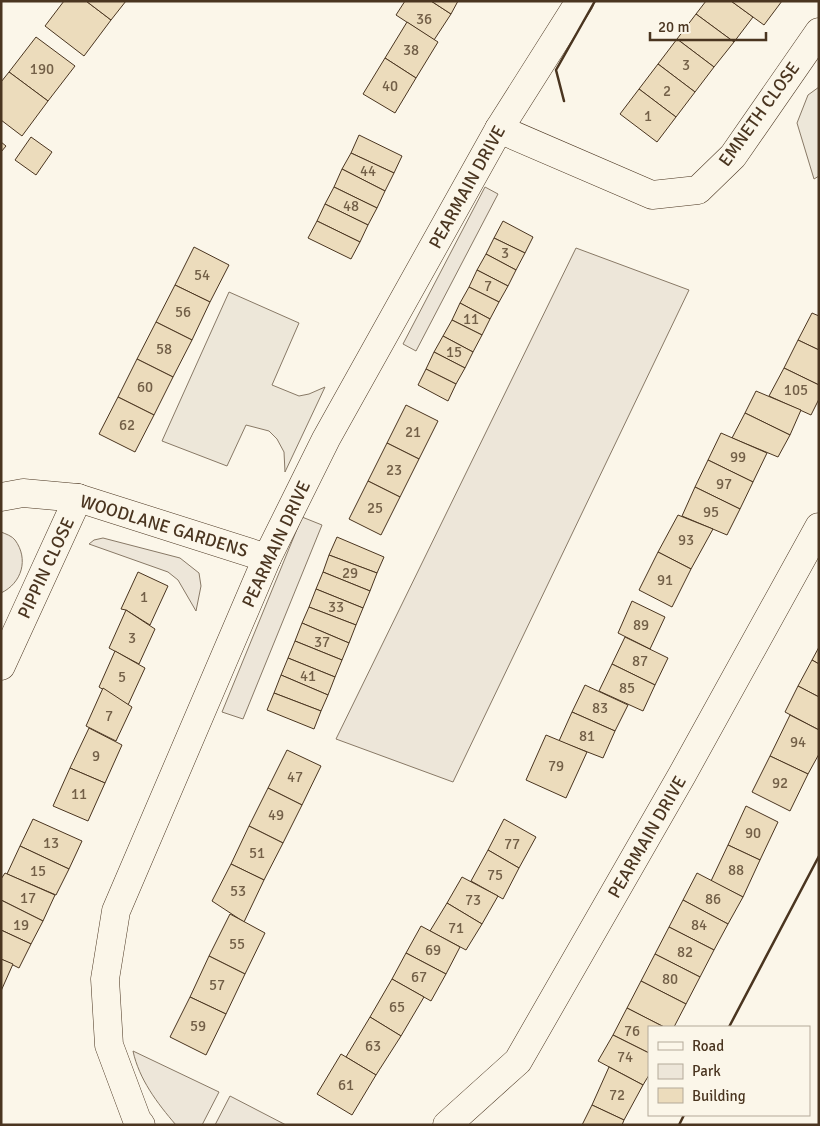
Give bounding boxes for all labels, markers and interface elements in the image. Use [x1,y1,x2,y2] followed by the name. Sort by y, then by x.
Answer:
[416,10,432,28] house number: 36
[650,10,766,42] scale bar
[658,18,689,36] text: 20 m
[403,41,419,59] house number: 38
[682,56,690,74] house number: 3
[714,57,804,171] street label: EMNETH CLOSE
[30,60,54,78] house number: 190
[382,77,398,95] house number: 40
[663,82,671,100] house number: 2
[644,107,652,125] house number: 1
[424,122,510,252] street label: PEARMAIN DRIVE
[360,162,376,180] house number: 44
[343,197,359,215] house number: 48
[501,244,509,262] house number: 3
[194,266,210,284] house number: 54
[484,277,492,295] house number: 7
[175,303,191,321] house number: 56
[463,310,479,328] house number: 11
[156,340,172,358] house number: 58
[446,343,462,361] house number: 15
[137,378,153,396] house number: 60
[784,381,808,399] house number: 105
[119,416,135,434] house number: 62
[405,423,421,441] house number: 21
[730,448,746,466] house number: 99
[386,461,402,479] house number: 23
[716,475,732,493] house number: 97
[237,477,315,611] street label: PEARMAIN DRIVE
[77,490,251,562] street label: WOODLANE GARDENS
[367,499,383,517] house number: 25
[703,503,719,521] house number: 95
[13,514,79,622] street label: PIPPIN CLOSE
[678,531,694,549] house number: 93
[342,564,358,582] house number: 29
[657,571,673,589] house number: 91
[140,588,148,606] house number: 1
[328,598,344,616] house number: 33
[633,616,649,634] house number: 89
[128,629,136,647] house number: 3
[314,633,330,651] house number: 37
[632,652,648,670] house number: 87
[300,667,316,685] house number: 41
[118,668,126,686] house number: 5
[619,679,635,697] house number: 85
[592,699,608,717] house number: 83
[105,707,113,725] house number: 7
[579,727,595,745] house number: 81
[790,733,806,751] house number: 94
[92,747,100,765] house number: 9
[548,757,564,775] house number: 79
[287,768,303,786] house number: 47
[603,772,691,902] street label: PEARMAIN DRIVE
[772,774,788,792] house number: 92
[71,785,87,803] house number: 11
[268,806,284,824] house number: 49
[745,824,761,842] house number: 90
[43,834,59,852] house number: 13
[504,835,520,853] house number: 77
[249,844,265,862] house number: 51
[728,861,744,879] house number: 88
[30,862,46,880] house number: 15
[487,866,503,884] house number: 75
[230,882,246,900] house number: 53
[20,889,36,907] house number: 17
[705,890,721,908] house number: 86
[465,891,481,909] house number: 73
[13,916,29,934] house number: 19
[691,916,707,934] house number: 84
[448,919,464,937] house number: 71
[229,935,245,953] house number: 55
[425,941,441,959] house number: 69
[677,943,693,961] house number: 82
[411,968,427,986] house number: 67
[662,970,678,988] house number: 80
[209,976,225,994] house number: 57
[389,998,405,1016] house number: 65
[190,1017,206,1035] house number: 59
[624,1022,640,1040] house number: 76
[648,1026,810,1116] legend
[365,1037,381,1055] house number: 63
[692,1037,724,1055] text: Road
[617,1048,633,1066] house number: 74
[692,1062,721,1080] text: Park
[338,1076,354,1094] house number: 61
[609,1086,625,1104] house number: 72
[692,1087,746,1105] text: Building

